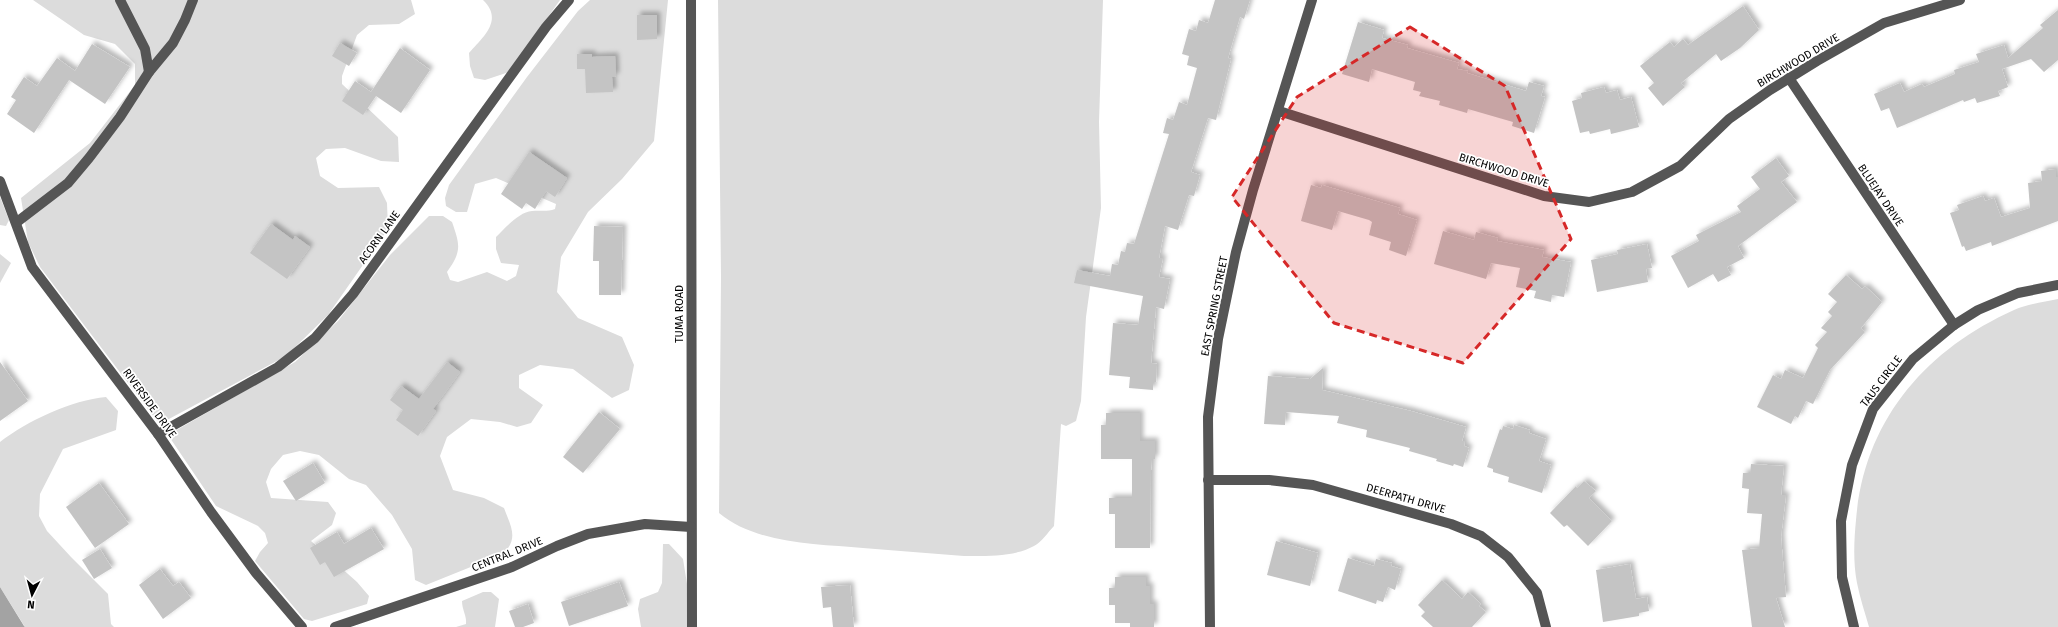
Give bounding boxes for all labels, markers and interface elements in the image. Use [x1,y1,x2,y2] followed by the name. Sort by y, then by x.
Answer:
[1755,31,1842,90] street label: BIRCHWOOD DRIVE
[1457,151,1551,190] street label: BIRCHWOOD DRIVE
[1855,162,1906,229] street label: BLUEJAY DRIVE
[356,208,403,266] street label: ACORN LANE
[1198,255,1231,357] street label: EAST SPRING STREET
[673,285,686,343] street label: TUMA ROAD
[1858,353,1905,410] street label: TAUS CIRCLE
[120,366,179,441] street label: RIVERSIDE DRIVE
[1365,481,1447,516] street label: DEERPATH DRIVE
[470,534,545,575] street label: CENTRAL DRIVE
[12,575,52,615] north arrow
[27,598,35,611] text: N

